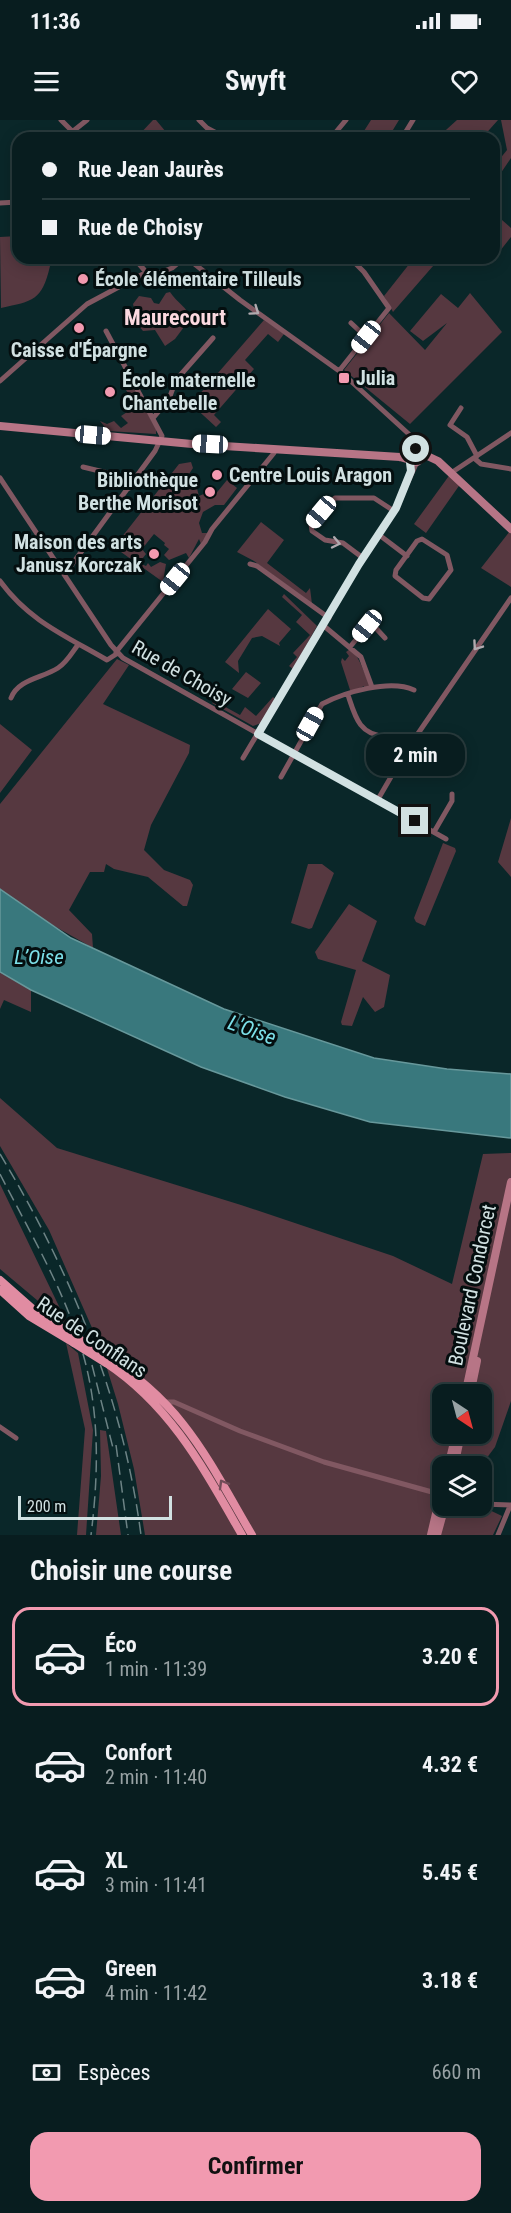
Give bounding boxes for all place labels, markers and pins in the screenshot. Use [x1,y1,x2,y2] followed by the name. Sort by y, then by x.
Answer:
[95,267,302,291] place label: École élémentaire Tilleuls
[76,272,90,286] marker: École élémentaire Tilleuls
[72,321,86,335] marker: Caisse d'Épargne
[11,338,147,362] place label: Caisse d'Épargne
[356,366,395,390] place label: Julia
[122,368,256,415] place label: École maternelle Chantebelle
[337,371,351,385] marker: Julia
[103,385,117,399] marker: École maternelle Chantebelle
[229,463,392,487] place label: Centre Louis Aragon
[78,468,198,515] place label: Bibliothèque Berthe Morisot
[210,468,224,482] marker: Centre Louis Aragon
[203,485,217,499] marker: Bibliothèque Berthe Morisot
[14,530,142,577] place label: Maison des arts Janusz Korczak
[147,547,161,561] marker: Maison des arts Janusz Korczak

